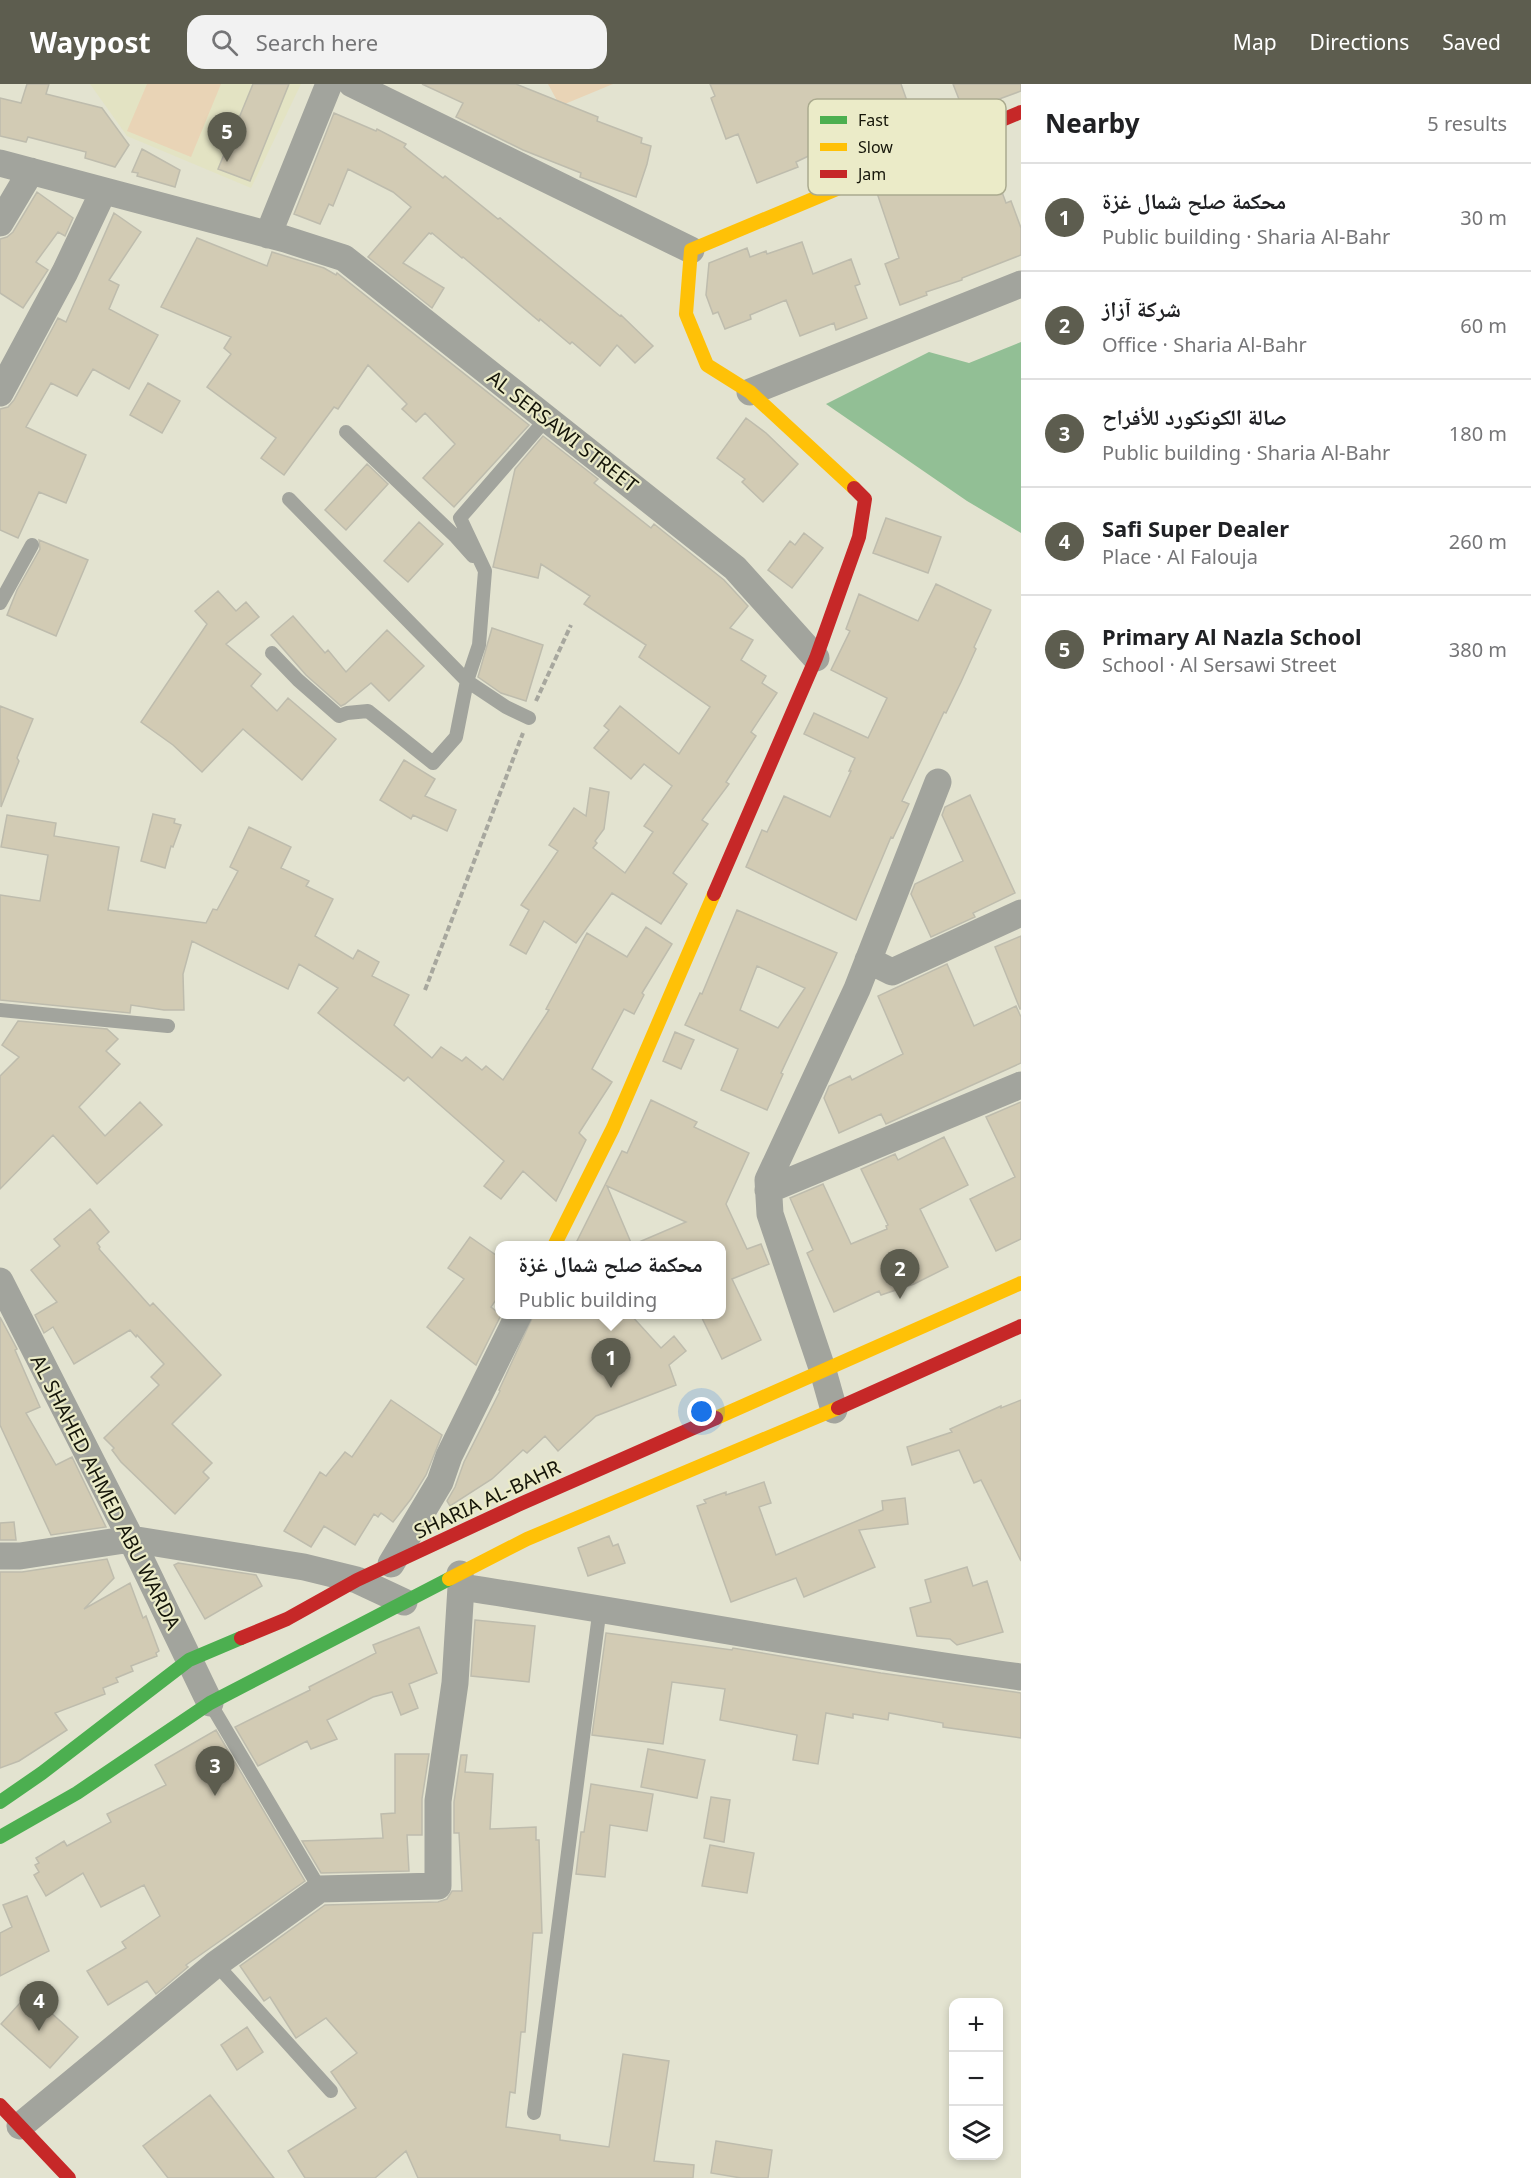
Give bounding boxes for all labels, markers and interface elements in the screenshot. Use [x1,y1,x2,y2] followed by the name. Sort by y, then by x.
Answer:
[187,15,607,69] search box
[30,23,151,61] text: Waypost
[208,26,241,59] icon: search
[256,27,378,57] text: Search here
[1233,28,1277,56] text: Map
[1310,28,1409,56] text: Directions
[1442,28,1501,56] text: Saved
[808,99,1006,195] legend
[1045,105,1140,141] text: Nearby
[858,109,889,131] text: Fast
[1427,110,1507,137] text: 5 results
[208,112,246,162] pin: 5
[858,136,893,158] text: Slow
[856,163,886,185] text: Jam
[1102,185,1286,215] text: محكمة صلح شمال غزة
[1059,204,1070,231] text: 1
[1460,204,1507,231] text: 30 m
[1102,223,1390,250] text: Public building · Sharia Al-Bahr
[1102,293,1181,323] text: شركة آزاز
[1059,312,1070,339] text: 2
[1460,312,1507,339] text: 60 m
[1102,331,1307,358] text: Office · Sharia Al-Bahr
[482,364,644,498] street label: AL SERSAWI STREET
[1102,401,1287,431] text: صالة الكونكورد للأفراح
[1059,420,1070,447] text: 3
[1449,420,1507,447] text: 180 m
[1102,439,1390,466] text: Public building · Sharia Al-Bahr
[1102,513,1289,543] text: Safi Super Dealer
[1059,528,1070,555] text: 4
[1449,528,1507,555] text: 260 m
[1102,543,1258,570] text: Place · Al Falouja
[1102,621,1362,651] text: Primary Al Nazla School
[1059,636,1070,663] text: 5
[1449,636,1507,663] text: 380 m
[1102,651,1336,678] text: School · Al Sersawi Street
[495,1241,726,1319] popup
[518,1248,703,1278] text: محكمة صلح شمال غزة
[880,1250,920,1299] pin: 2
[518,1286,657,1313] text: Public building
[592,1338,630,1388] pin: 1
[25,1350,187,1634] street label: AL SHAHED AHMED ABU WARDA
[687,1397,716,1426] your location
[409,1453,565,1545] street label: SHARIA AL-BAHR
[196,1746,234,1796] pin: 3
[20,1982,58,2031] pin: 4
[949,1998,1003,2160] map controls
[949,1998,1003,2052] button: +
[949,2052,1003,2106] button: −
[949,2106,1003,2160] button: layers

